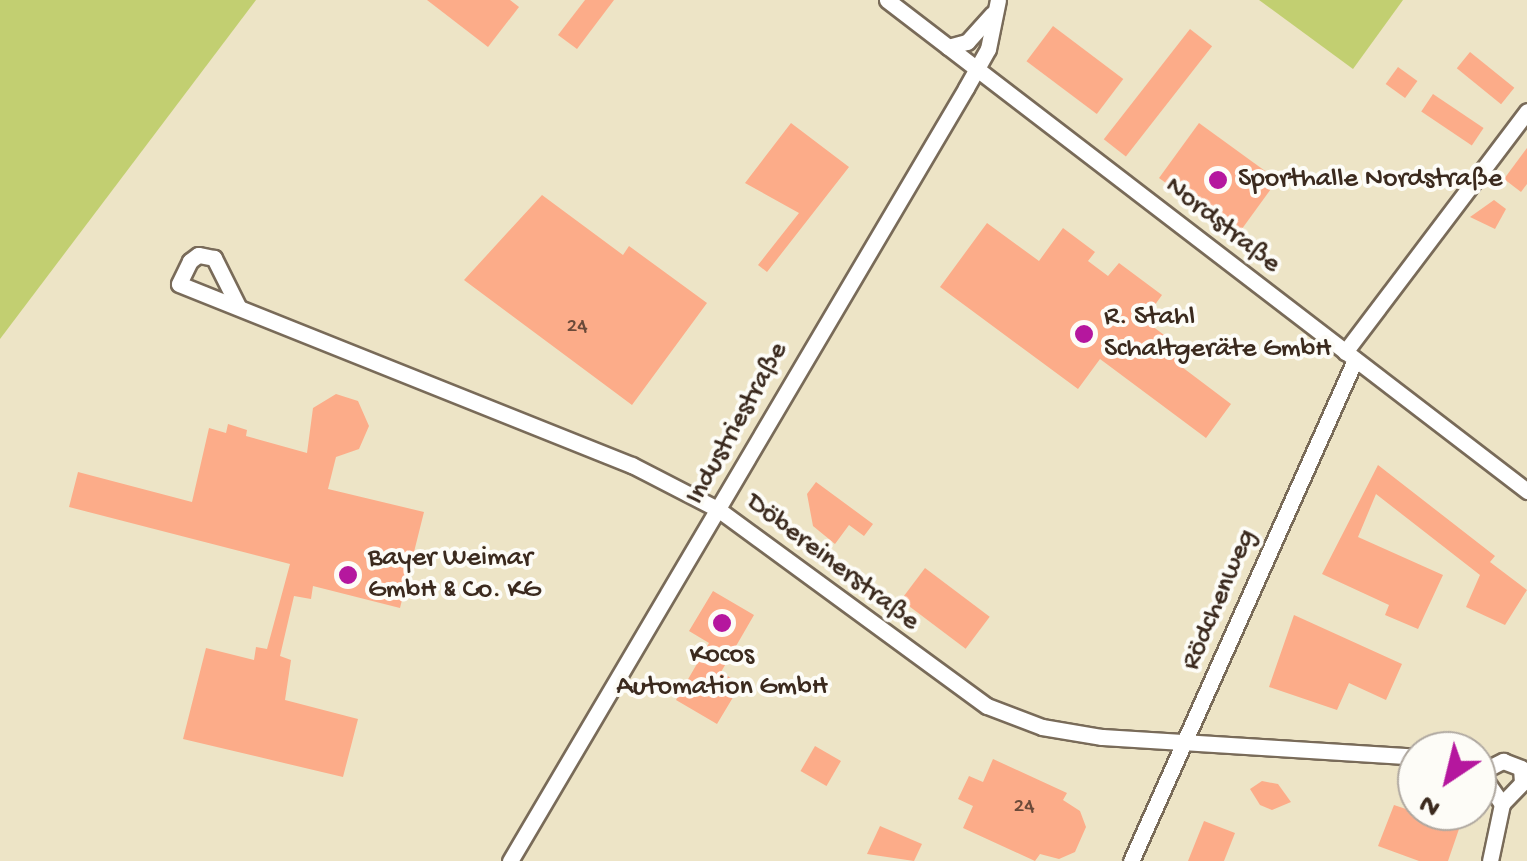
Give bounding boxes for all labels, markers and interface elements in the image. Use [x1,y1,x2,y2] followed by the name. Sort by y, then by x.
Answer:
[1238,163,1502,197] place label: Sporthalle Nordstraße
[1207,169,1229,191] marker: Sporthalle Nordstraße
[1157,170,1287,282] street label: Nordstraße
[1104,301,1331,367] place label: R. Stahl Schaltgeräte GmbH
[566,315,588,341] house number: 24
[1073,323,1095,345] marker: R. Stahl Schaltgeräte GmbH
[680,337,796,511] street label: Industriestraße
[739,487,925,639] street label: Döbereinerstraße
[1175,524,1265,676] street label: Rödchenweg
[368,542,541,608] place label: Bayer Weimar GmbH & Co. KG
[337,564,359,586] marker: Bayer Weimar GmbH & Co. KG
[711,612,733,634] marker: Kocos Automation GmbH
[616,639,828,705] place label: Kocos Automation GmbH
[1397,731,1497,831] north arrow
[1414,786,1448,823] text: N
[1013,795,1035,821] house number: 24

